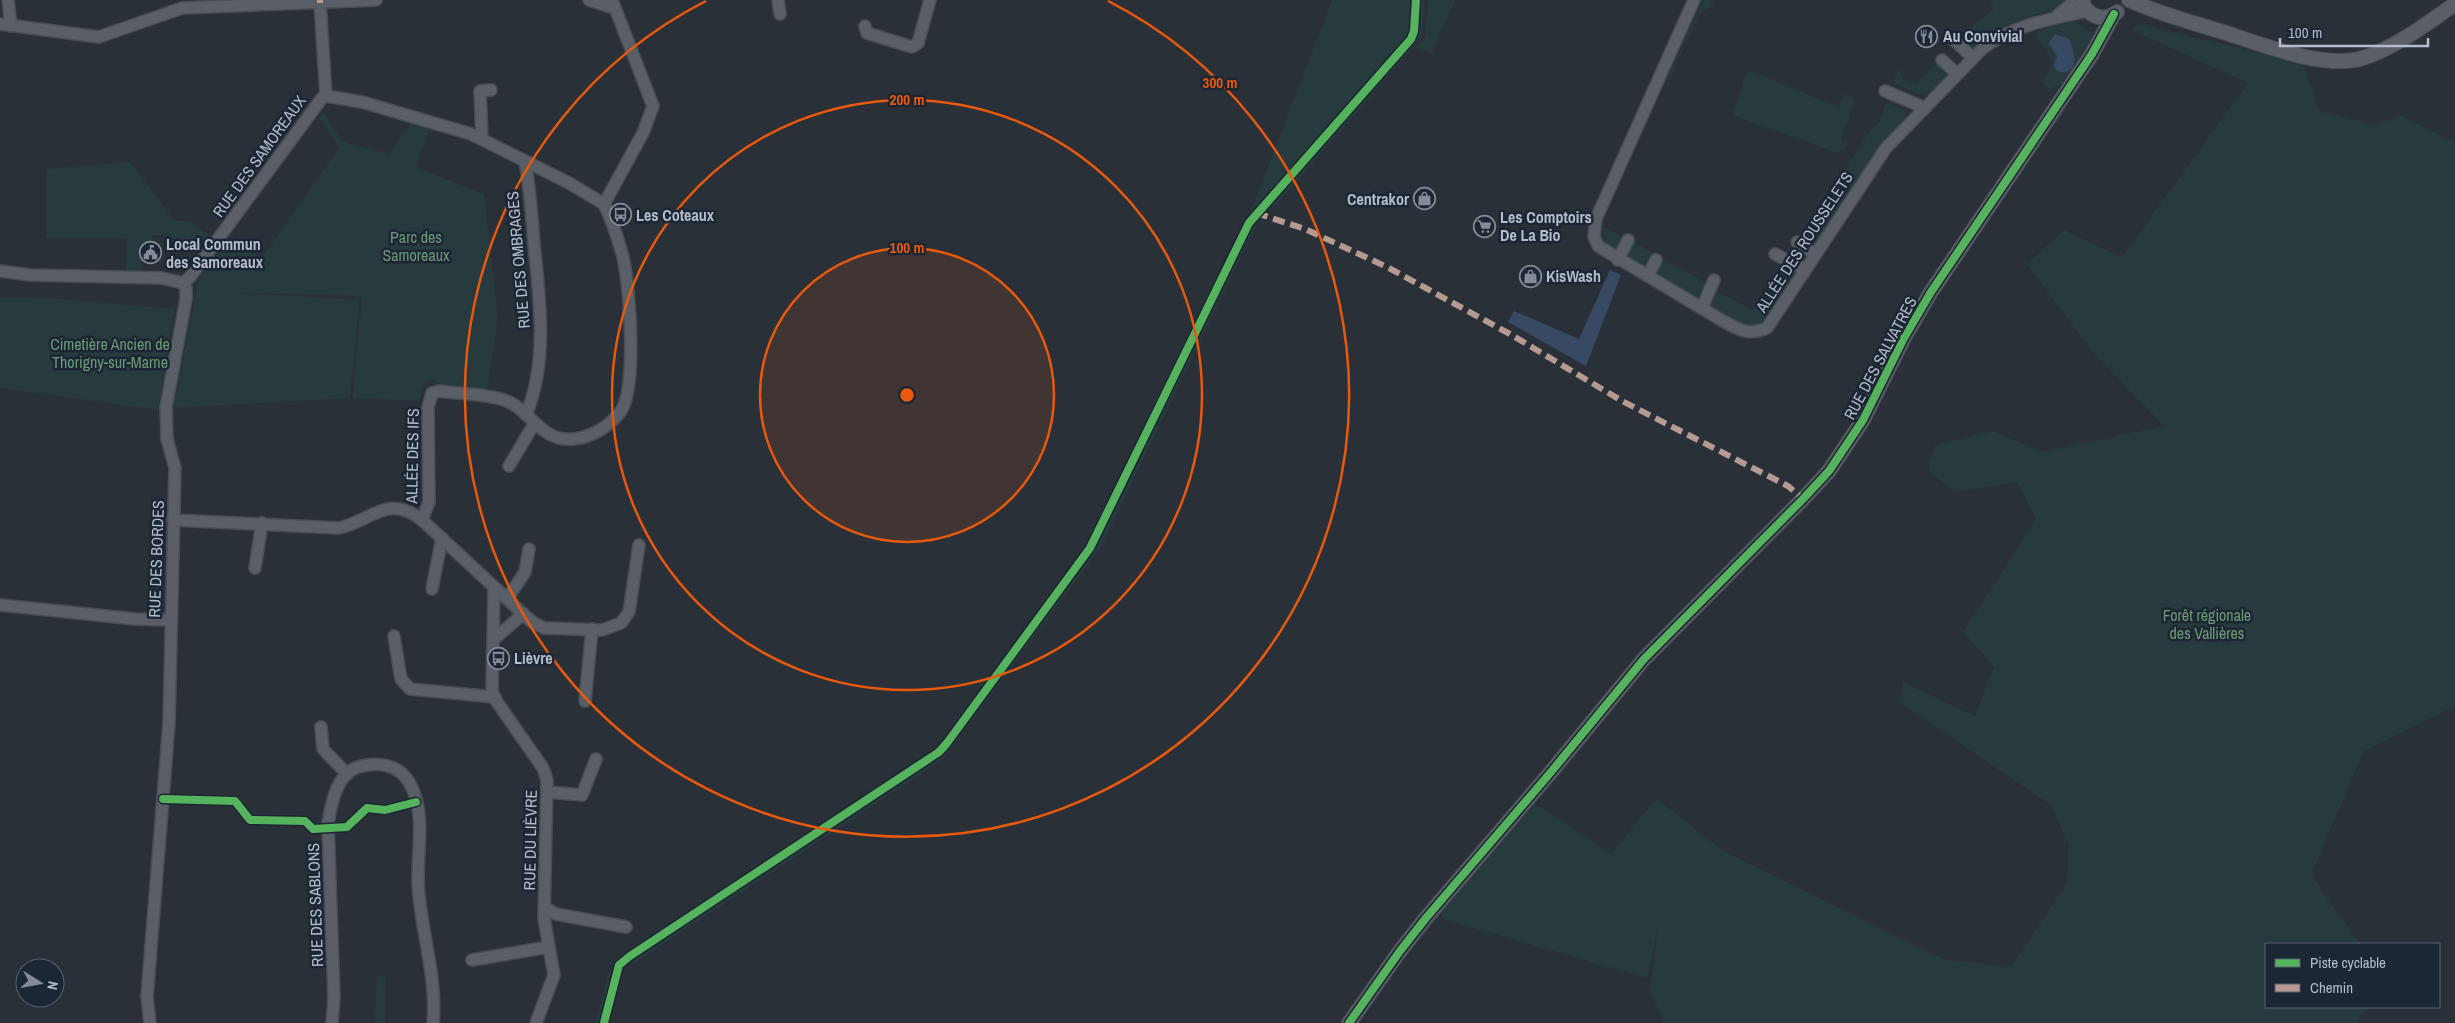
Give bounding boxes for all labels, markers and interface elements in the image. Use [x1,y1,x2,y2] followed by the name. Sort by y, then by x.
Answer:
[2280,15,2428,47] scale bar
[2288,22,2322,43] text: 100 m
[1915,24,1939,48] restaurant icon: Au Convivial
[1943,25,2022,47] place label: Au Convivial
[1203,72,1237,93] text: 300 m
[890,89,924,110] text: 200 m
[207,90,311,221] street label: RUE DES SAMOREAUX
[1750,167,1858,317] street label: ALLÉE DES ROUSSELETS
[1413,187,1437,211] shop icon: Centrakor
[1347,188,1410,210] place label: Centrakor
[501,190,535,330] street label: RUE DES OMBRAGES
[608,203,632,227] bus stop icon: Les Coteaux
[636,204,715,226] place label: Les Coteaux
[1500,206,1592,246] place label: Les Comptoirs De La Bio
[1472,214,1496,238] supermarket icon: Les Comptoirs De La Bio
[382,226,450,266] park label: Parc des Samoreaux
[166,233,264,273] place label: Local Commun des Samoreaux
[890,237,924,258] text: 100 m
[138,241,162,265] public building icon: Local Commun des Samoreaux
[1518,264,1542,288] shop icon: KisWash
[1546,265,1601,287] place label: KisWash
[1838,292,1922,423] street label: RUE DES SALVATRES
[50,333,170,373] park label: Cimetière Ancien de Thorigny-sur-Marne
[898,386,916,404] centre of rings
[400,408,424,505] street label: ALLÉE DES IFS
[143,500,169,618] street label: RUE DES BORDES
[2163,604,2251,644] park label: Forêt régionale des Vallières
[486,646,510,670] bus stop icon: Lièvre
[514,647,553,669] place label: Lièvre
[518,790,542,890] street label: RUE DU LIÈVRE
[302,842,328,967] street label: RUE DES SABLONS
[2265,943,2440,1008] legend
[2310,952,2386,973] text: Piste cyclable
[15,958,65,1008] north arrow
[2310,977,2353,998] text: Chemin
[43,980,62,991] text: N

